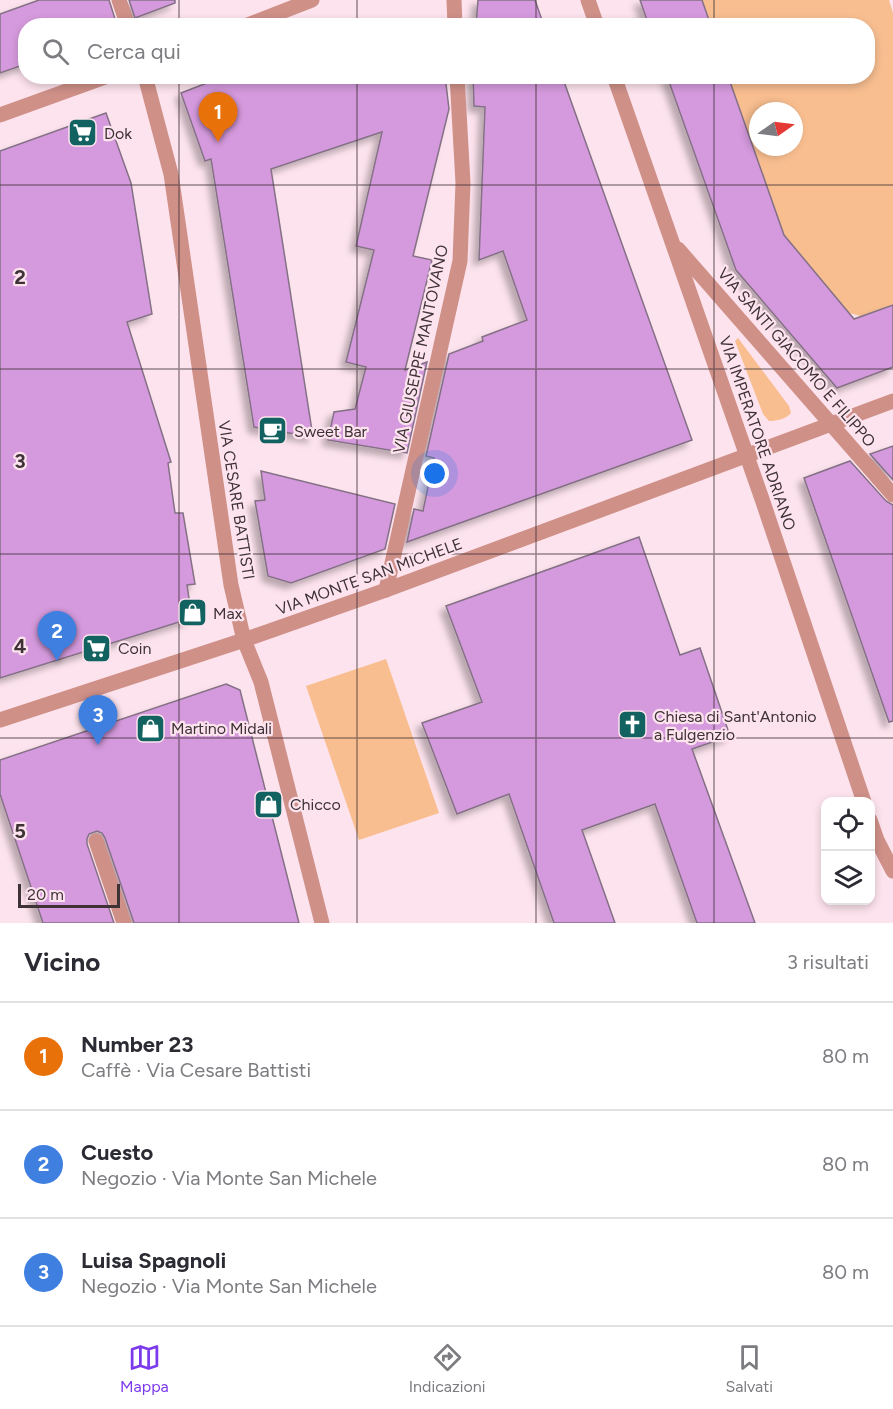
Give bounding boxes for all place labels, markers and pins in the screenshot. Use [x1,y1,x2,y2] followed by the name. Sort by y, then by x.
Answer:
[198,92,238,142] pin: 1
[67,117,99,149] supermarket icon: Dok
[104,124,132,143] place label: Dok
[257,415,289,447] cafe icon: Sweet Bar
[294,422,368,441] place label: Sweet Bar
[176,597,208,629] shop icon: Max
[213,604,243,623] place label: Max
[38,612,76,661] pin: 2
[81,632,113,664] supermarket icon: Coin
[118,639,152,658] place label: Coin
[78,696,118,745] pin: 3
[654,707,817,744] place label: Chiesa di Sant'Antonio a Fulgenzio
[617,709,649,741] church icon: Chiesa di Sant'Antonio a Fulgenzio
[134,712,166,744] shop icon: Martino Midali
[171,719,272,738] place label: Martino Midali
[253,788,285,820] shop icon: Chicco
[290,795,341,814] place label: Chicco

